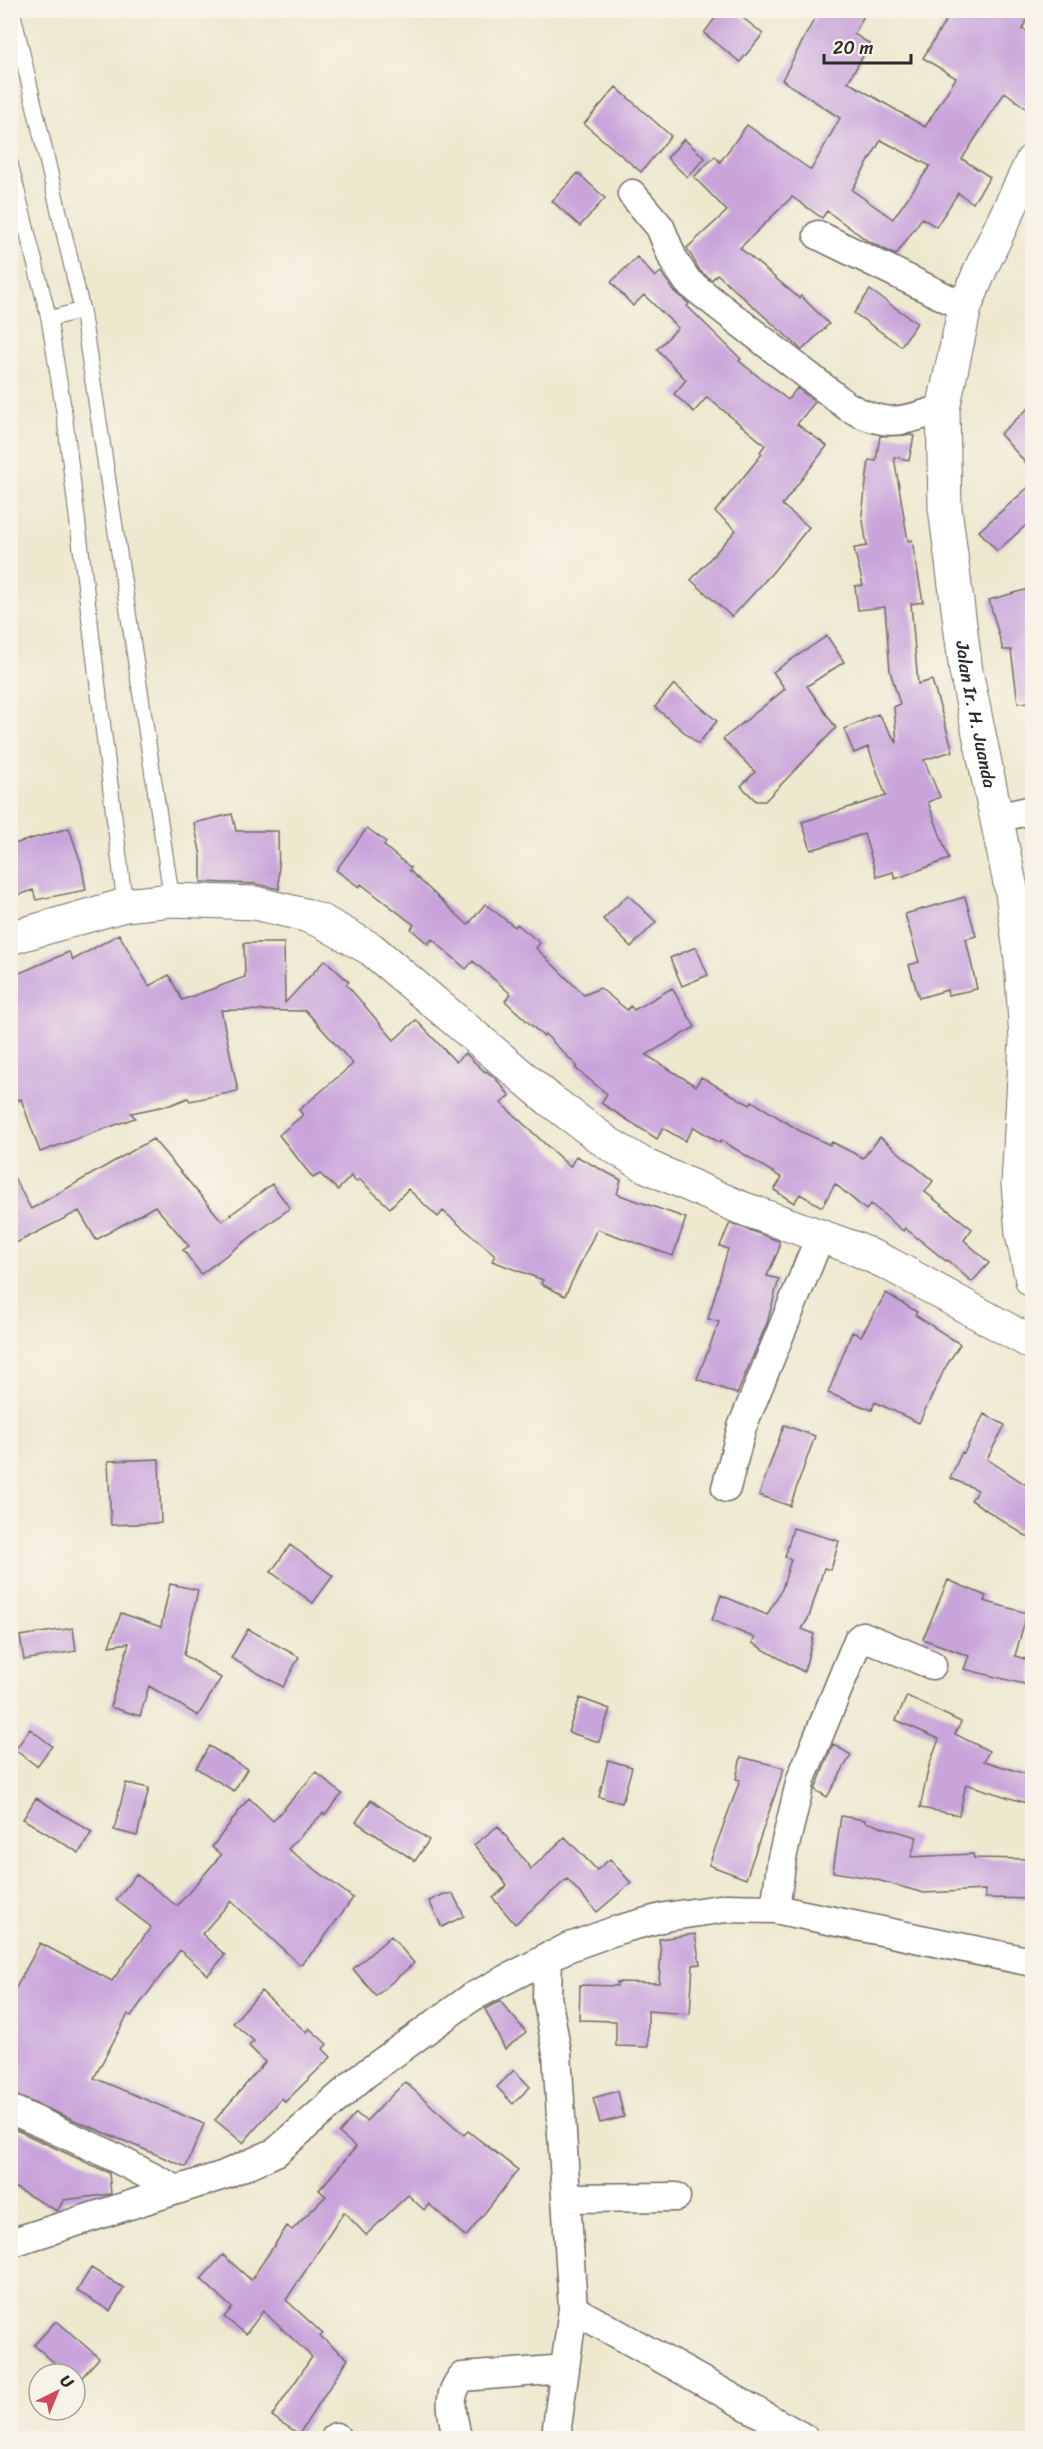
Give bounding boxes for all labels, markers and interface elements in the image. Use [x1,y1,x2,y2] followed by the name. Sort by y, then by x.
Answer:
[824,27,911,65] scale bar
[833,32,873,64] text: 20 m
[946,638,1006,791] street label: Jalan Ir. H. Juanda
[27,2362,87,2422] north arrow
[53,2367,82,2397] text: U

